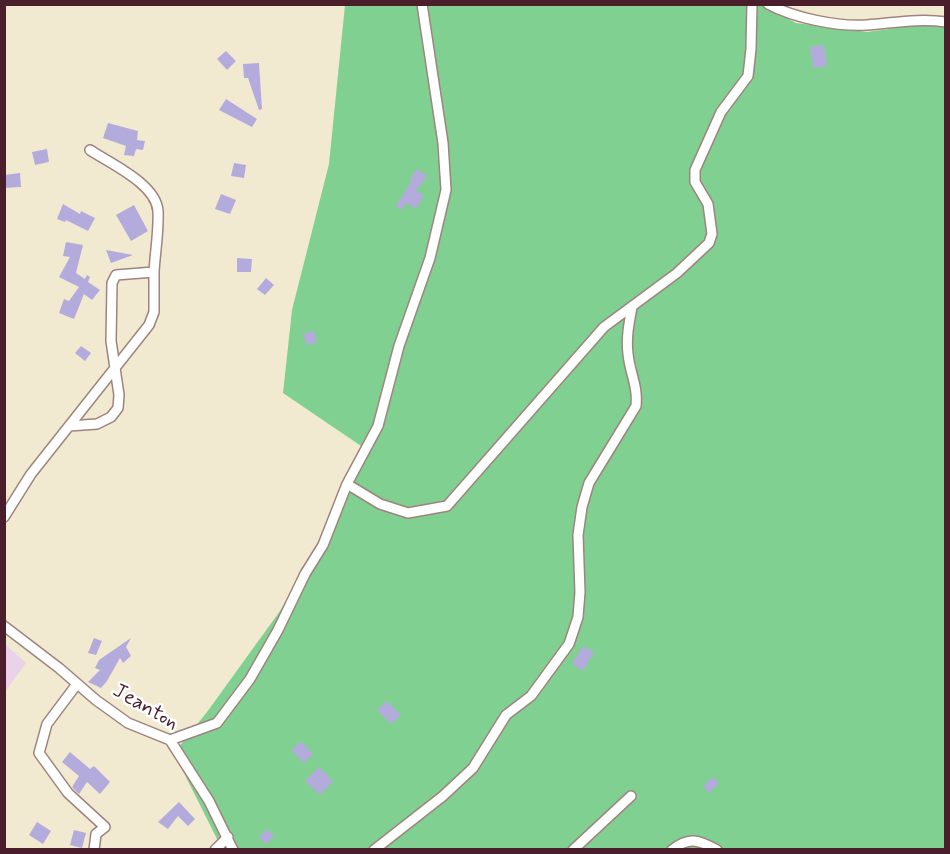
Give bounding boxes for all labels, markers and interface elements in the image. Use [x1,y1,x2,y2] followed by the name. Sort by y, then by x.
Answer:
[108,679,182,737] street label: Jeanton

